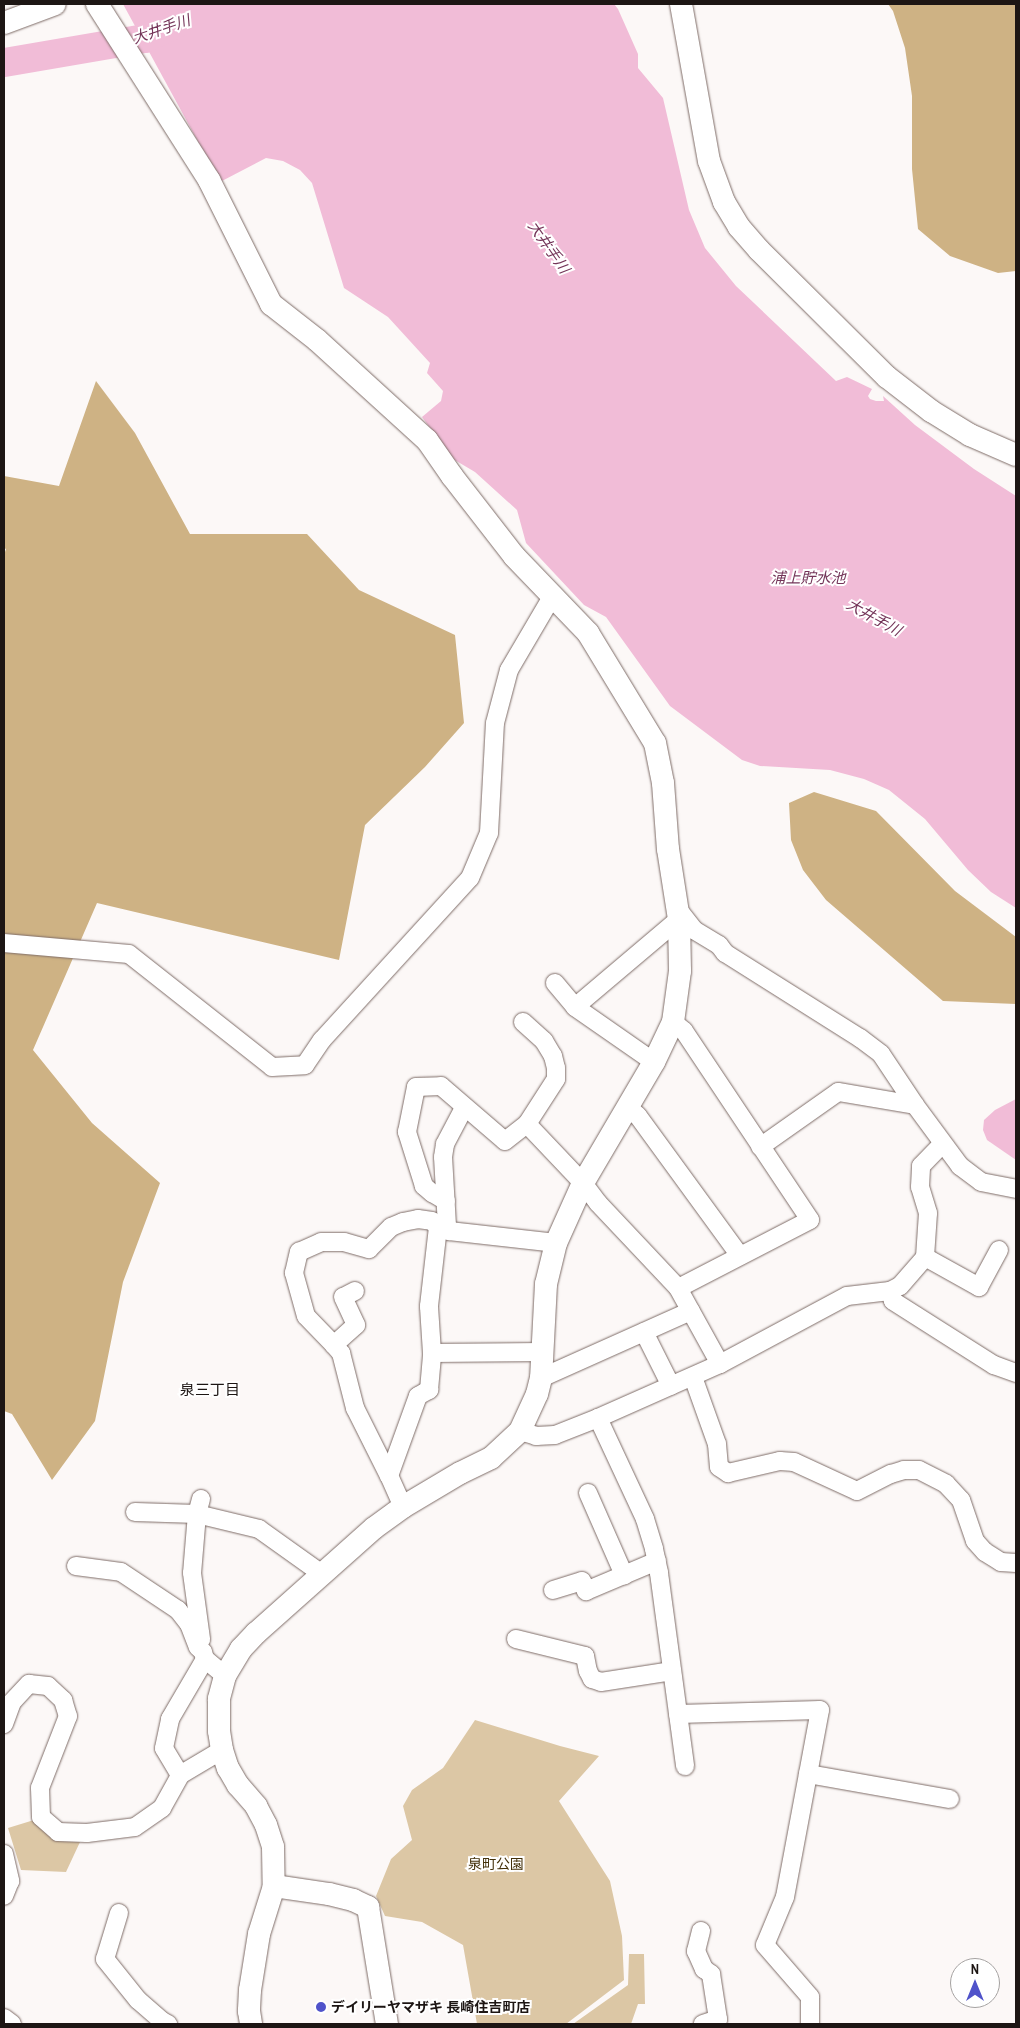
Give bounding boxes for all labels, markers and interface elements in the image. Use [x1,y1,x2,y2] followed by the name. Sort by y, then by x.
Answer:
[130,11,192,47] water label: 大井手川
[524,217,574,277] water label: 大井手川
[771,569,845,587] water label: 浦上貯水池
[843,595,905,639] water label: 大井手川
[180,1381,240,1399] district label: 泉三丁目
[468,1856,524,1872] park label: 泉町公園
[950,1958,1000,2008] north arrow
[971,1960,979,1978] text: N
[331,1999,530,2015] place label: デイリーヤマザキ 長崎住吉町店
[315,2001,327,2013] marker: デイリーヤマザキ 長崎住吉町店

